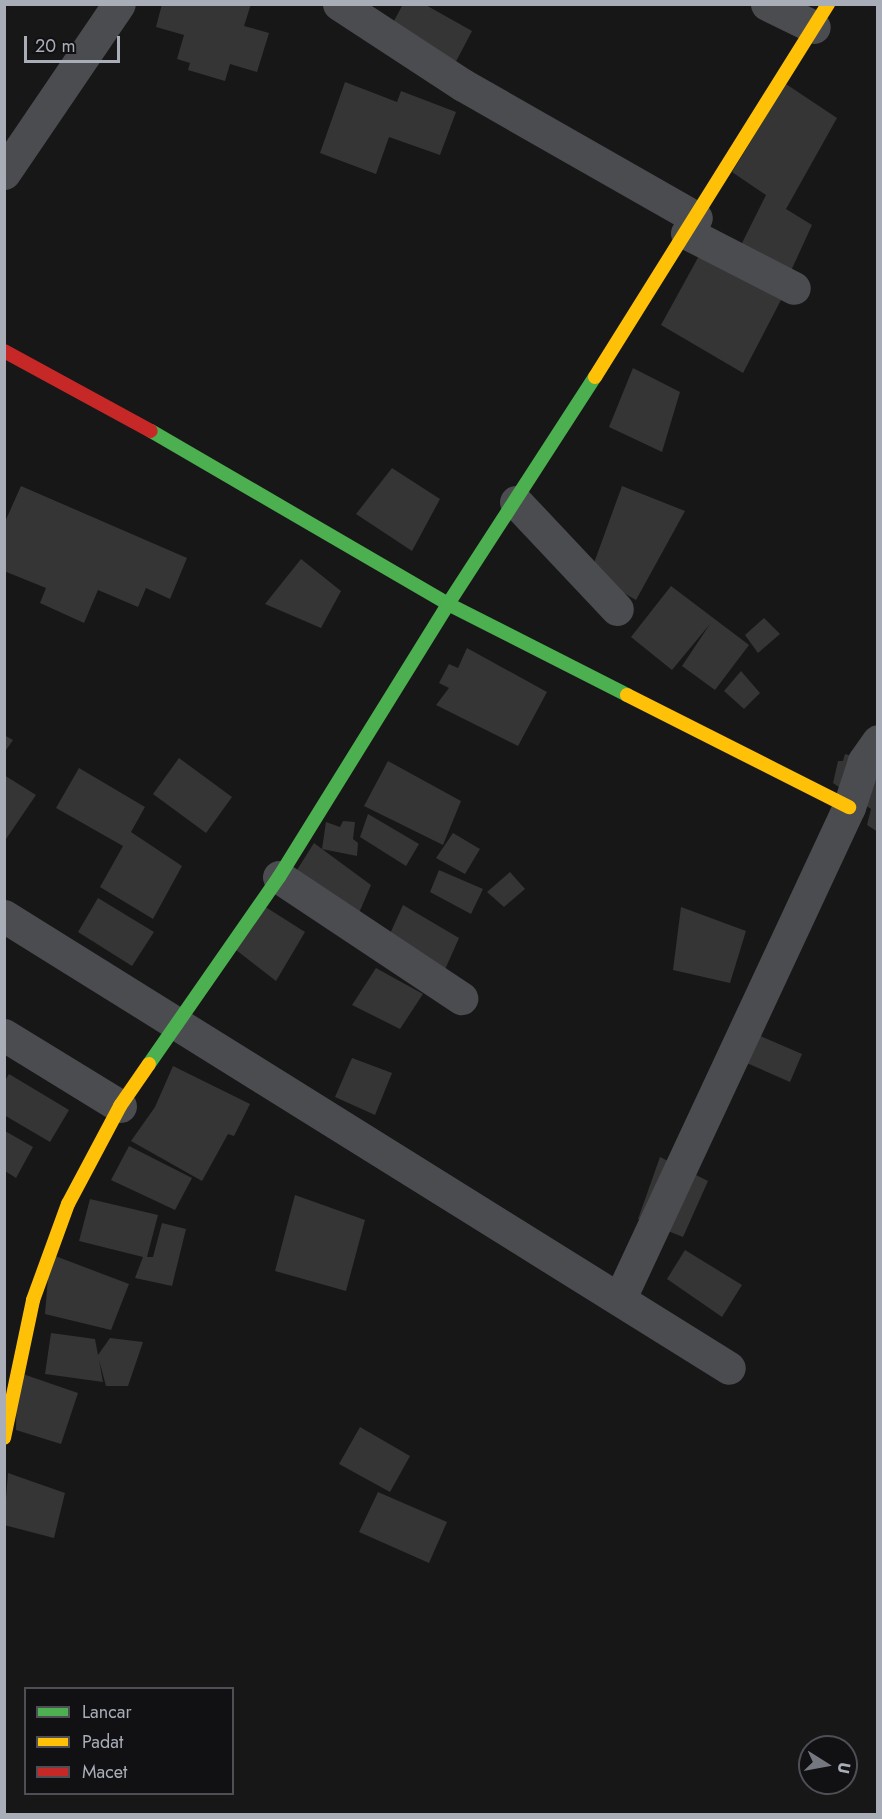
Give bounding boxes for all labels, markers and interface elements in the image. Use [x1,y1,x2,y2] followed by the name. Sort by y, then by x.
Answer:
[27,24,123,62] scale bar
[35,33,75,59] text: 20 m
[24,1687,234,1795] legend
[82,1699,132,1725] text: Lancar
[82,1729,123,1755] text: Padat
[798,1735,858,1795] north arrow
[82,1759,127,1785] text: Macet
[832,1760,857,1776] text: U

